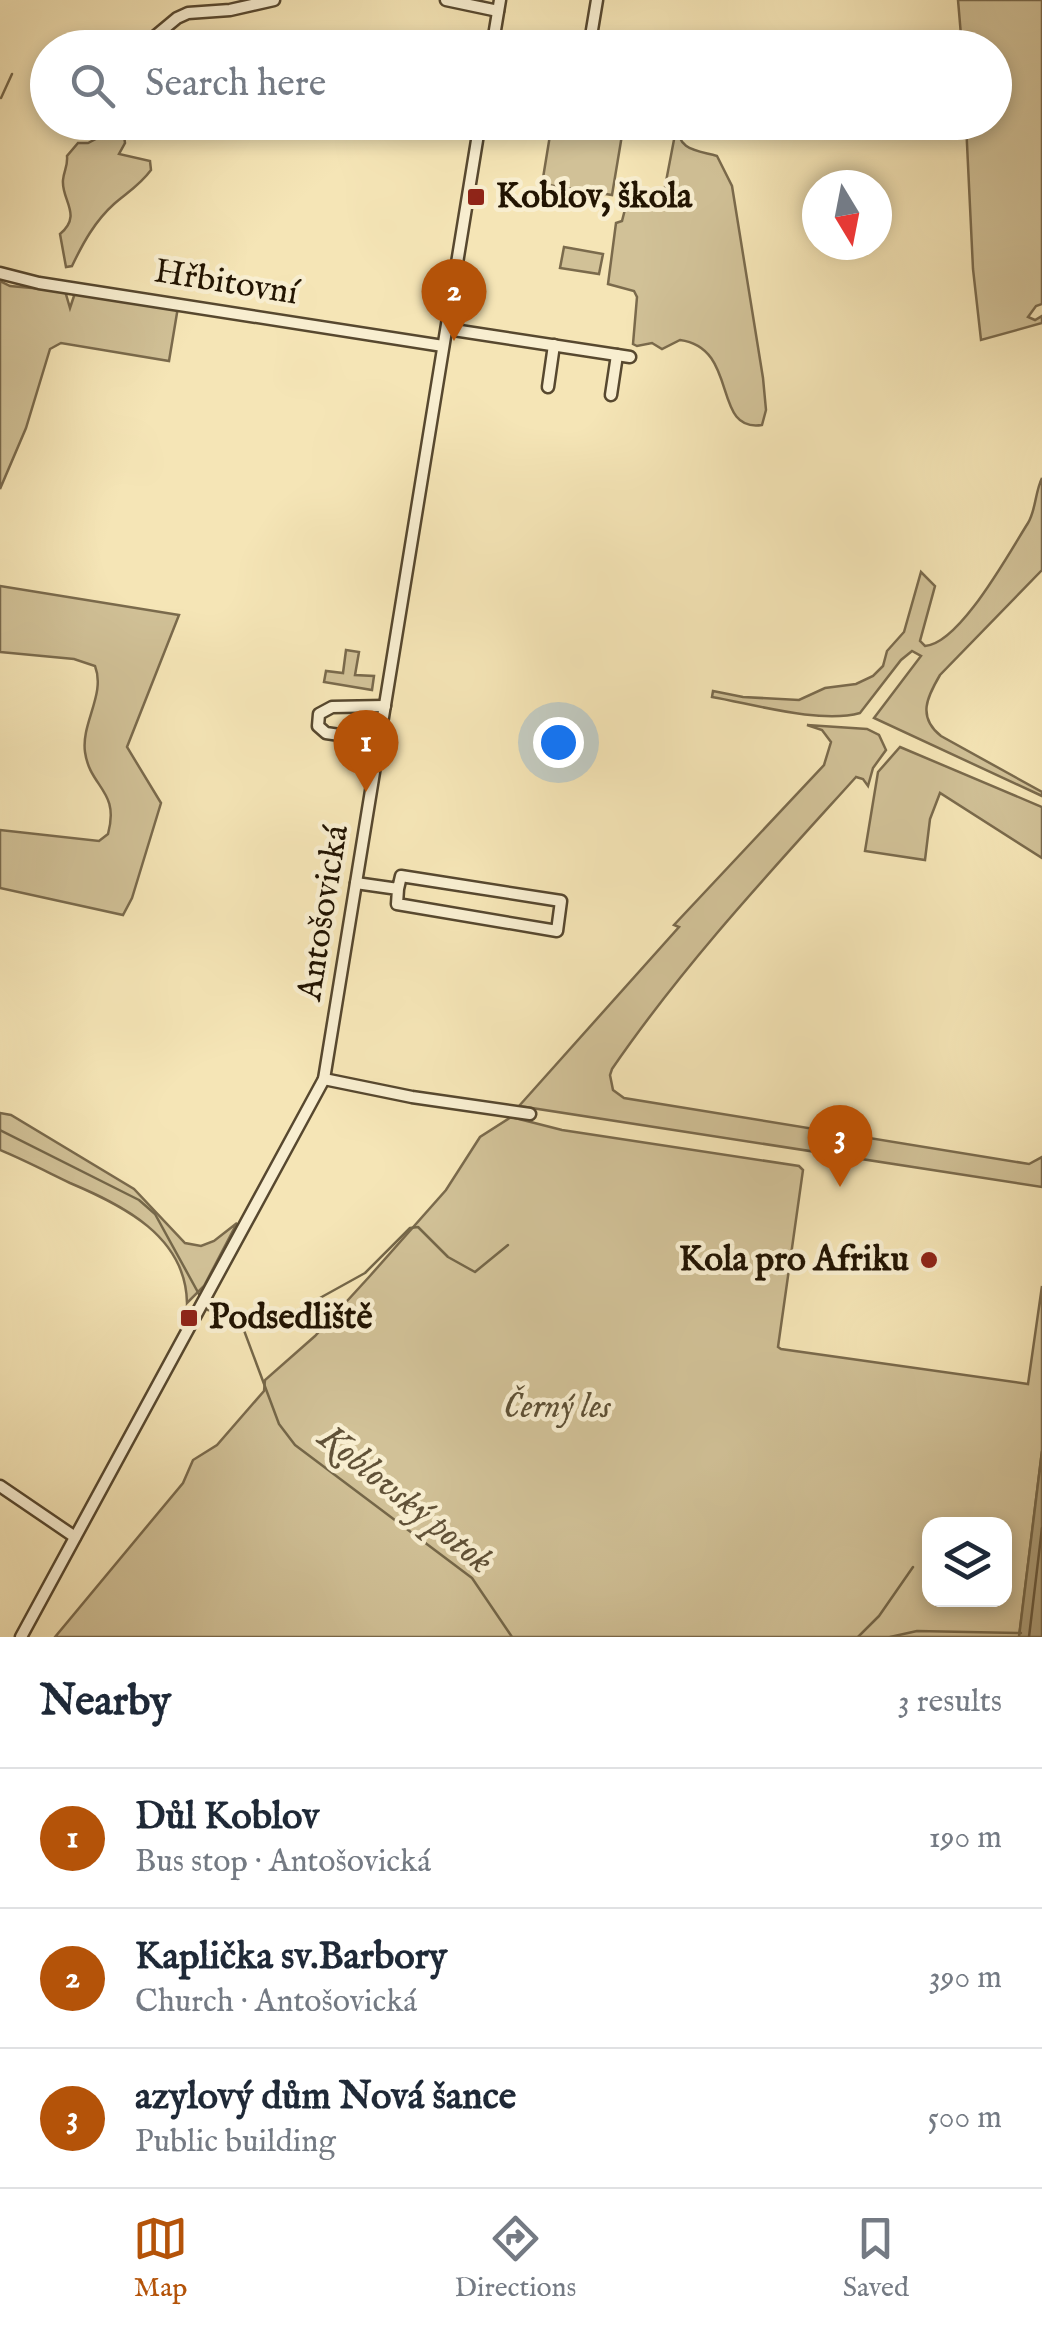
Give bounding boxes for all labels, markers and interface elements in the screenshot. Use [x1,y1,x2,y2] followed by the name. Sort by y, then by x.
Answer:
[30,30,1012,140] search box
[65,58,120,113] icon: search
[145,61,326,109] text: Search here
[802,170,892,260] north arrow
[496,175,693,220] place label: Koblov, škola
[465,186,487,208] marker: Koblov, škola
[151,249,304,317] street label: Hřbitovní
[422,258,486,341] pin: 2
[334,710,398,792] pin: 1
[533,717,584,768] your location
[288,821,360,1005] street label: Antošovická
[808,1104,872,1187] pin: 3
[679,1238,910,1283] place label: Kola pro Afriku
[918,1249,940,1271] marker: Kola pro Afriku
[209,1296,372,1341] place label: Podsedliště
[178,1307,200,1329] marker: Podsedliště
[503,1384,612,1430] park label: Černý les
[306,1413,503,1585] water label: Koblovský potok
[922,1517,1012,1607] map controls
[922,1517,1012,1607] button: layers
[40,1676,171,1729] text: Nearby
[898,1682,1002,1723] text: 3 results
[135,1794,319,1842] text: Důl Koblov
[67,1818,78,1859] text: 1
[929,1818,1002,1859] text: 190 m
[135,1842,431,1883] text: Bus stop · Antošovická
[135,1934,447,1982] text: Kaplička sv.Barbory
[65,1958,80,1999] text: 2
[929,1958,1002,1999] text: 390 m
[135,1982,417,2023] text: Church · Antošovická
[135,2074,516,2122] text: azylový dům Nová šance
[67,2098,78,2139] text: 3
[927,2098,1002,2139] text: 500 m
[135,2122,336,2163] text: Public building
[133,2211,188,2306] tab: Map
[454,2211,576,2306] tab: Directions
[843,2211,909,2306] tab: Saved

